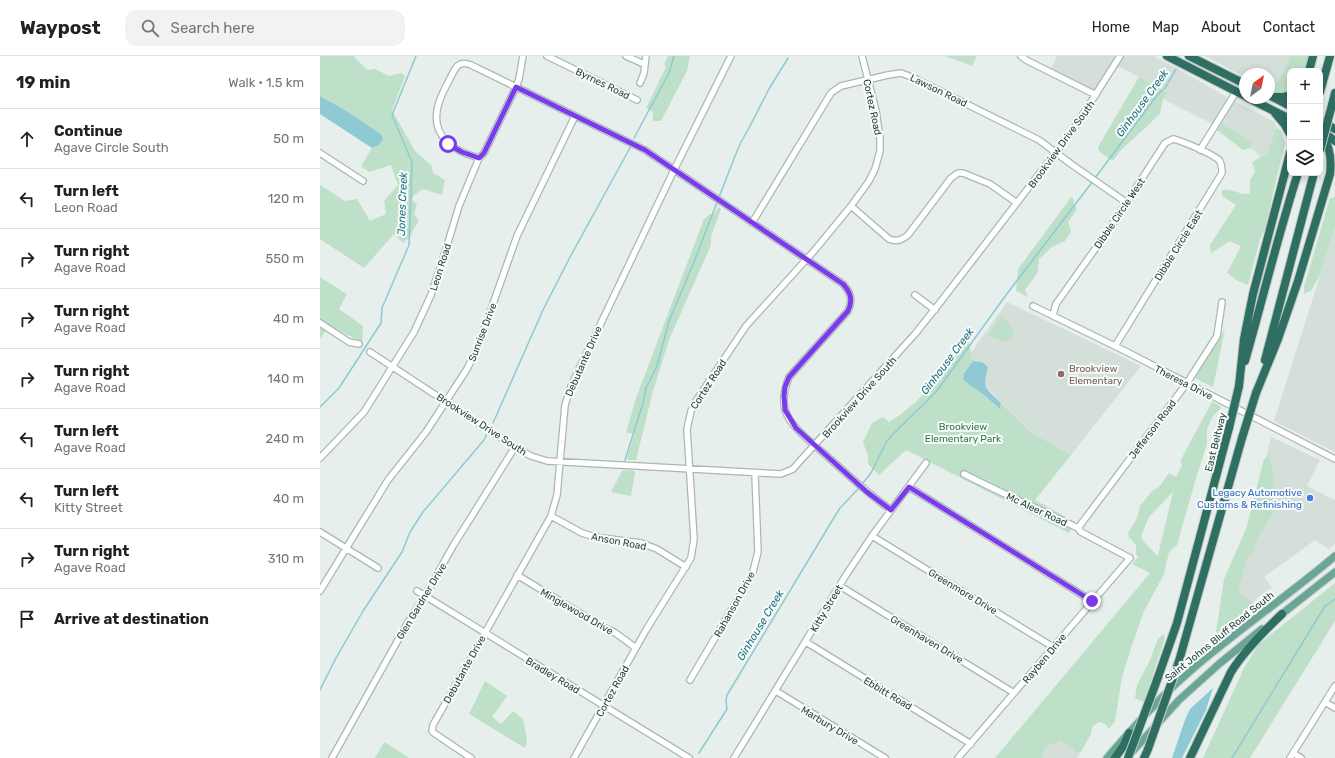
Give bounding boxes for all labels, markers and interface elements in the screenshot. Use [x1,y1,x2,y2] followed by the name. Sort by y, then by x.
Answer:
[125,10,405,46] search box
[20,16,101,39] text: Waypost
[139,17,161,39] icon: search
[171,19,255,37] text: Search here
[1092,19,1130,36] text: Home
[1152,19,1179,36] text: Map
[1201,19,1241,36] text: About
[1263,19,1315,36] text: Contact
[573,66,632,102] street label: Byrnes Road
[1114,67,1171,140] water label: Ginhouse Creek
[1239,68,1275,104] north arrow
[1287,68,1323,176] map controls
[1287,68,1323,104] button: +
[16,72,70,92] text: 19 min
[908,72,969,110] street label: Lawson Road
[228,75,304,90] text: Walk · 1.5 km
[860,78,884,136] street label: Cortez Road
[1026,99,1098,191] street label: Brookview Drive South
[1287,104,1323,140] button: −
[54,122,123,140] text: Continue
[16,128,38,150] icon: ahead
[273,131,304,146] text: 50 m
[439,135,457,153] route start
[54,140,169,155] text: Agave Circle South
[1287,140,1323,176] button: layers
[395,172,410,236] water label: Jones Creek
[1092,176,1148,251] street label: Dibble Circle West
[54,182,119,200] text: Turn left
[16,188,38,210] icon: left
[268,191,304,206] text: 120 m
[54,200,118,215] text: Leon Road
[1152,208,1205,283] street label: Dibble Circle East
[54,242,129,260] text: Turn right
[428,242,454,293] street label: Leon Road
[16,248,38,270] icon: right
[266,251,304,266] text: 550 m
[54,260,126,275] text: Agave Road
[466,301,500,363] street label: Sunrise Drive
[54,302,129,320] text: Turn right
[16,308,38,330] icon: right
[273,311,304,326] text: 40 m
[54,320,126,335] text: Agave Road
[563,324,605,399] street label: Debutante Drive
[918,325,977,397] water label: Ginhouse Creek
[820,355,899,441] street label: Brookview Drive South
[688,357,729,412] street label: Cortez Road
[54,362,129,380] text: Turn right
[1069,363,1123,387] place label: Brookview Elementary
[1152,363,1215,403] street label: Theresa Drive
[16,368,38,390] icon: right
[1056,369,1066,379] marker: Brookview Elementary
[267,371,304,386] text: 140 m
[54,380,126,395] text: Agave Road
[434,391,529,459] street label: Brookview Drive South
[1127,398,1179,462] street label: Jefferson Road
[1203,411,1229,473] street label: East Beltway
[925,421,1002,445] park label: Brookview Elementary Park
[54,422,119,440] text: Turn left
[16,428,38,450] icon: left
[265,431,304,446] text: 240 m
[54,440,126,455] text: Agave Road
[54,482,119,500] text: Turn left
[1197,487,1302,511] place label: Legacy Automotive Customs & Refinishing
[16,488,38,510] icon: left
[273,491,304,506] text: 40 m
[1004,491,1069,529] street label: Mc Aleer Road
[1305,493,1315,503] marker: Legacy Automotive Customs & Refinishing
[54,500,123,515] text: Kitty Street
[590,531,647,553] street label: Anson Road
[54,542,129,560] text: Turn right
[16,548,38,570] icon: right
[268,551,304,566] text: 310 m
[54,560,126,575] text: Agave Road
[394,561,450,642] street label: Glen Gardner Drive
[926,567,999,617] street label: Greenmore Drive
[712,569,758,639] street label: Rahanson Drive
[808,583,846,634] street label: Kitty Street
[538,586,615,638] street label: Minglewood Drive
[734,587,787,663] water label: Ginhouse Creek
[1163,589,1277,684] street label: Saint Johns Bluff Road South
[1083,592,1101,610] route end
[16,608,38,630] icon: arrive
[54,610,209,628] text: Arrive at destination
[888,613,965,667] street label: Greenhaven Drive
[1020,631,1069,686] street label: Rayben Drive
[441,633,489,706] street label: Debutante Drive
[523,655,582,697] street label: Bradley Road
[594,664,632,719] street label: Cortez Road
[861,675,914,713] street label: Ebbitt Road
[799,704,861,748] street label: Marbury Drive

